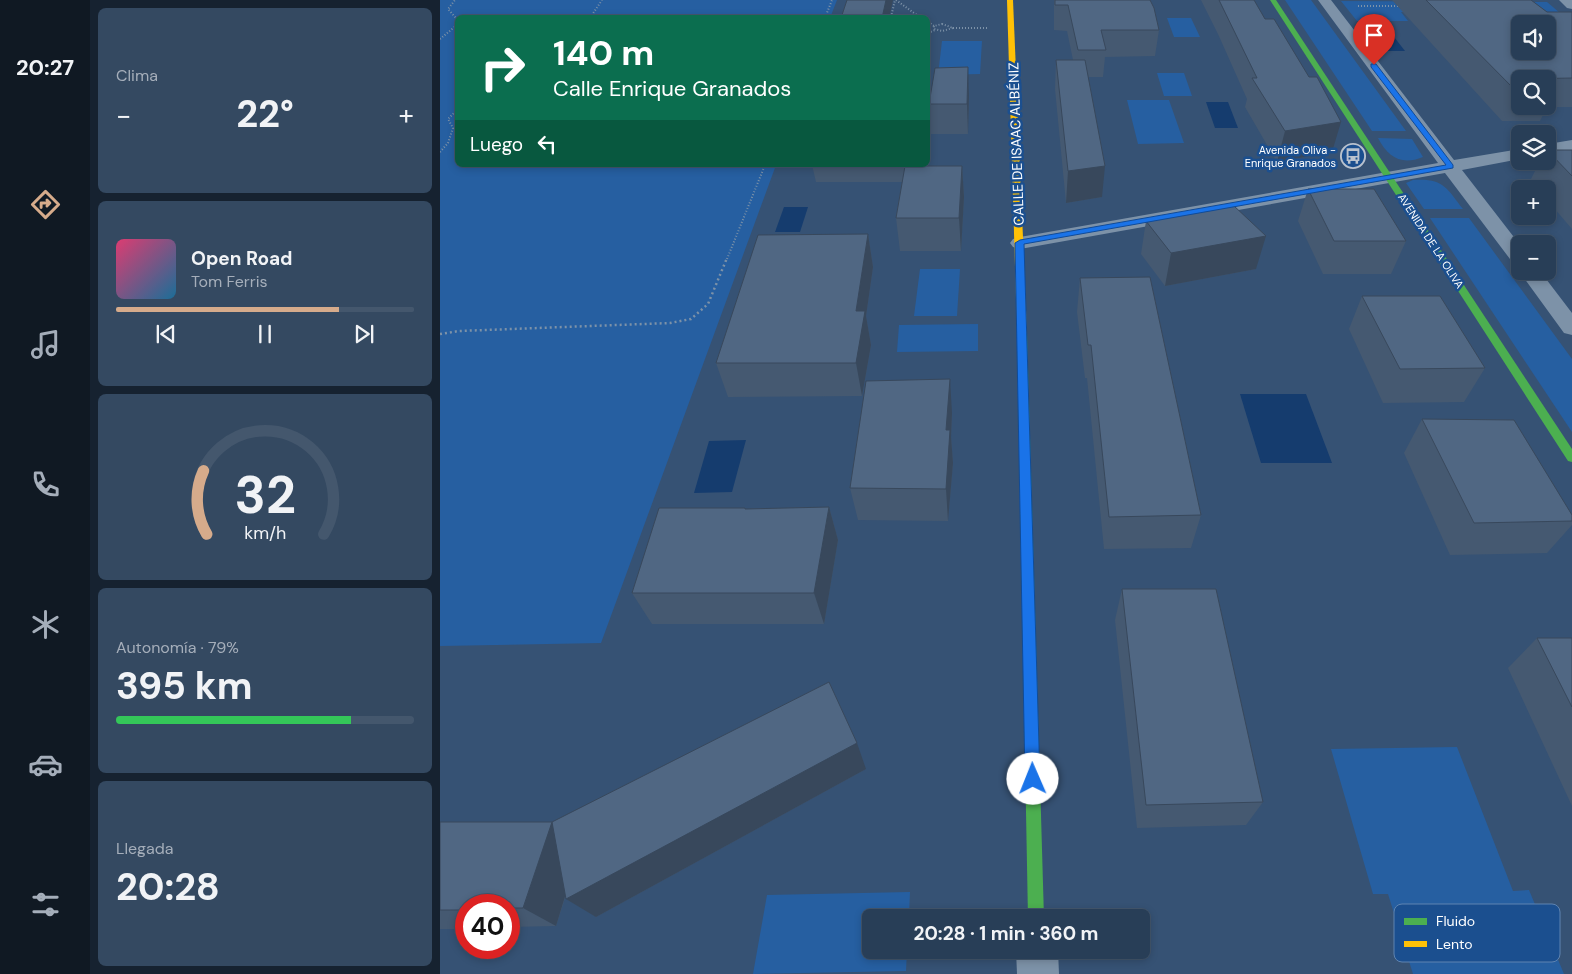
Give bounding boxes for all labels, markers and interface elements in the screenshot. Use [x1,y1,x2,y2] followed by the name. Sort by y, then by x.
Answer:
[1353,14,1395,65] pin
[1511,15,1556,280] map controls
[1511,15,1556,60] button: sound
[1360,21,1388,49] icon: arrive
[553,30,654,76] text: 140 m
[470,35,535,100] icon: right
[16,53,74,82] text: 20:27
[1004,62,1028,226] street label: CALLE DE ISAAC ALBÉNIZ
[116,65,158,86] text: Clima
[1511,70,1556,115] button: search
[553,74,791,103] text: Calle Enrique Granados
[236,89,294,139] text: 22°
[116,97,131,134] text: −
[399,97,414,134] text: +
[1511,125,1556,170] button: layers
[533,130,561,158] icon: left
[470,132,523,157] text: Luego
[1245,143,1336,170] place label: Avenida Oliva - Enrique Granados
[1340,143,1366,169] bus stop icon: Avenida Oliva - Enrique Granados
[1511,180,1556,225] button: +
[28,187,63,222] icon: directions
[1395,191,1467,291] street label: AVENIDA DE LA OLIVA
[1511,235,1556,280] button: −
[191,246,293,271] text: Open Road
[191,271,268,292] text: Tom Ferris
[152,320,180,348] icon: previous
[251,320,279,348] icon: pause
[350,320,378,348] icon: next
[28,327,63,362] icon: music
[234,461,296,529] text: 32
[28,467,63,502] icon: phone
[244,521,286,545] text: km/h
[28,607,63,642] icon: climate
[116,637,239,658] text: Autonomía · 79%
[116,661,252,711] text: 395 km
[28,747,63,782] icon: car
[1006,752,1058,804] position arrow
[116,838,173,859] text: Llegada
[116,862,220,912] text: 20:28
[28,887,63,922] icon: filters
[455,894,520,959] speed limit sign: 40
[1394,904,1560,962] legend
[1436,912,1475,930] text: Fluido
[914,921,1098,946] text: 20:28 · 1 min · 360 m
[1436,935,1473,953] text: Lento

